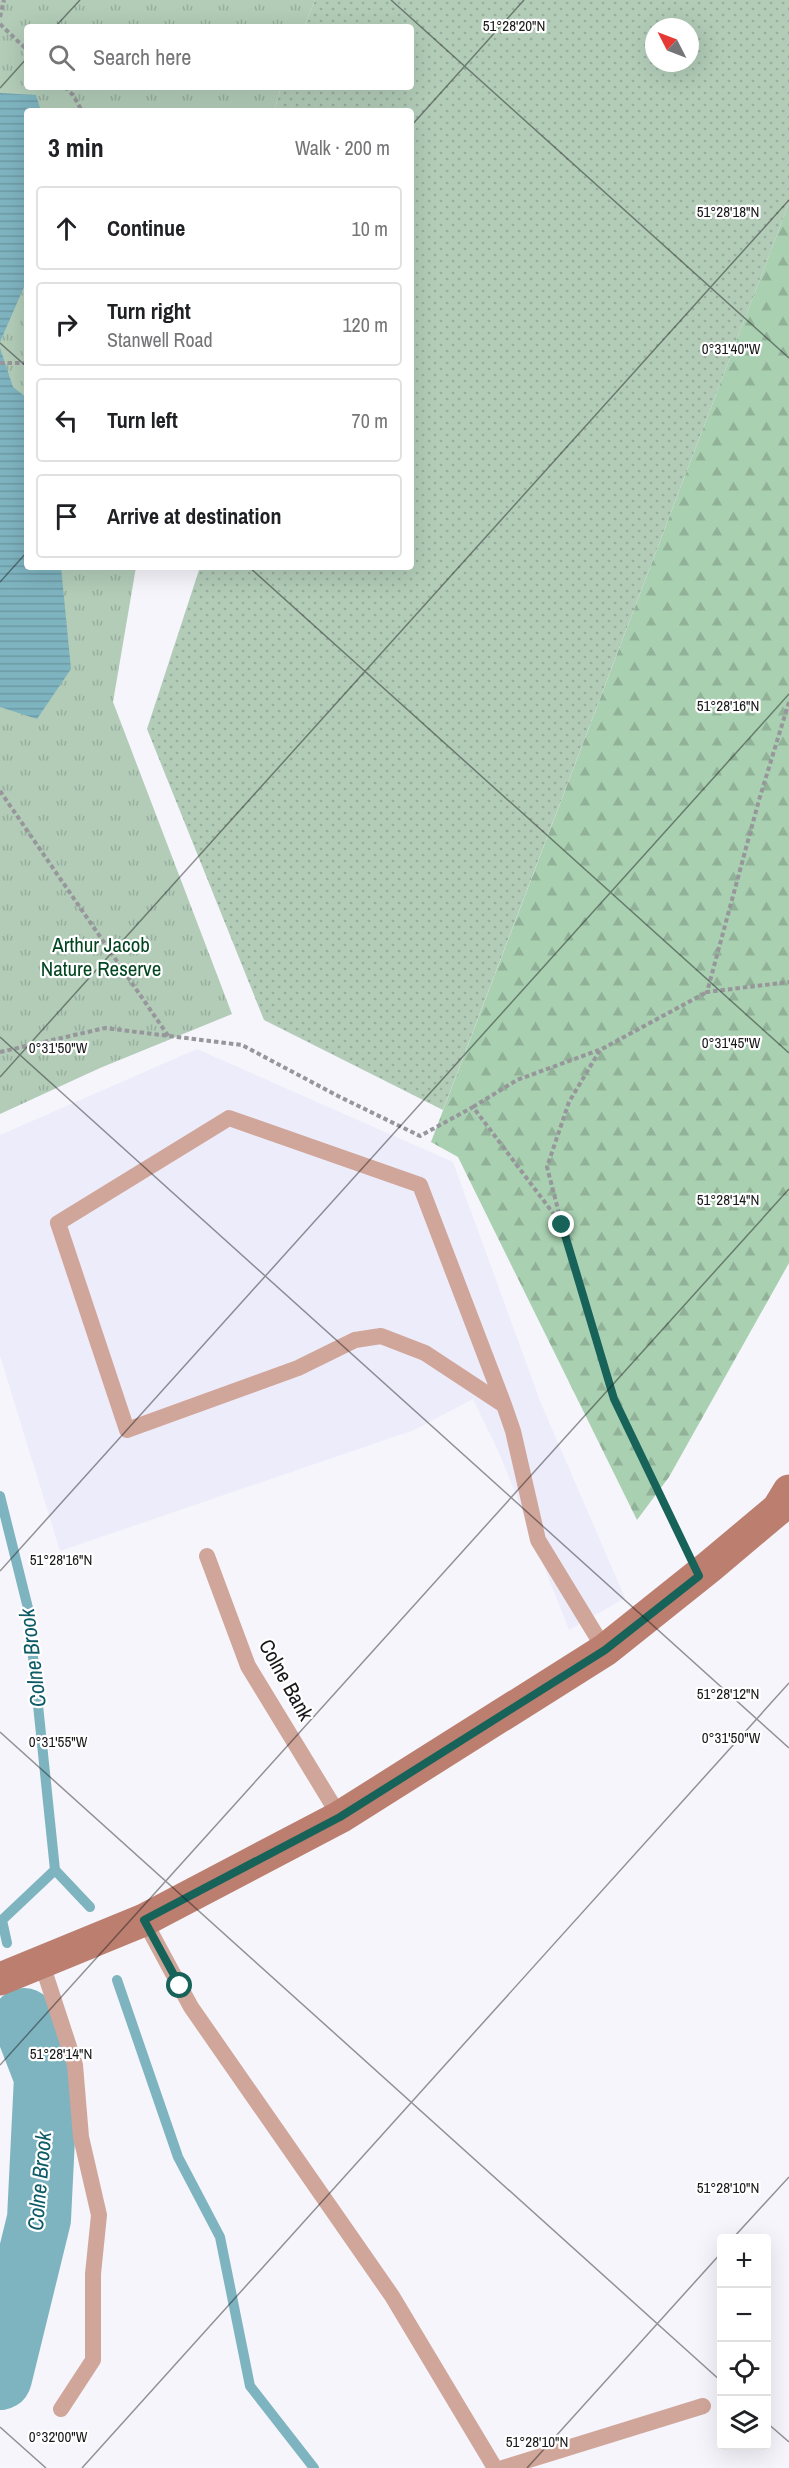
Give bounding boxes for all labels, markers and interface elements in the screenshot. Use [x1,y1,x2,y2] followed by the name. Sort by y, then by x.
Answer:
[483,15,545,36] text: 51°28'20"N
[645,18,699,72] north arrow
[24,24,414,90] search box
[45,41,78,74] icon: search
[93,42,191,72] text: Search here
[48,130,104,165] text: 3 min
[295,134,390,161] text: Walk · 200 m
[697,201,759,222] text: 51°28'18"N
[50,212,83,245] icon: ahead
[107,213,185,243] text: Continue
[352,215,388,242] text: 10 m
[107,296,191,326] text: Turn right
[50,308,83,341] icon: right
[342,311,388,338] text: 120 m
[107,326,213,353] text: Stanwell Road
[702,338,761,359] text: 0°31'40"W
[50,404,83,437] icon: left
[107,405,178,435] text: Turn left
[352,407,388,434] text: 70 m
[50,500,83,533] icon: arrive
[107,501,281,531] text: Arrive at destination
[697,695,759,716] text: 51°28'16"N
[41,930,161,983] park label: Arthur Jacob Nature Reserve
[702,1032,761,1053] text: 0°31'45"W
[29,1037,88,1058] text: 0°31'50"W
[697,1189,759,1210] text: 51°28'14"N
[548,1211,574,1237] route end
[30,1549,92,1570] text: 51°28'16"N
[11,1606,53,1709] water label: Colne Brook
[252,1634,321,1726] street label: Colne Bank
[697,1683,759,1704] text: 51°28'12"N
[702,1727,761,1748] text: 0°31'50"W
[29,1731,88,1752] text: 0°31'55"W
[166,1972,192,1998] route start
[30,2043,92,2064] text: 51°28'14"N
[20,2129,58,2232] water label: Colne Brook
[697,2177,759,2198] text: 51°28'10"N
[717,2234,771,2450] map controls
[717,2234,771,2288] button: +
[717,2288,771,2342] button: −
[717,2342,771,2396] button: locate
[717,2396,771,2450] button: layers
[29,2426,88,2447] text: 0°32'00"W
[506,2431,568,2452] text: 51°28'10"N

